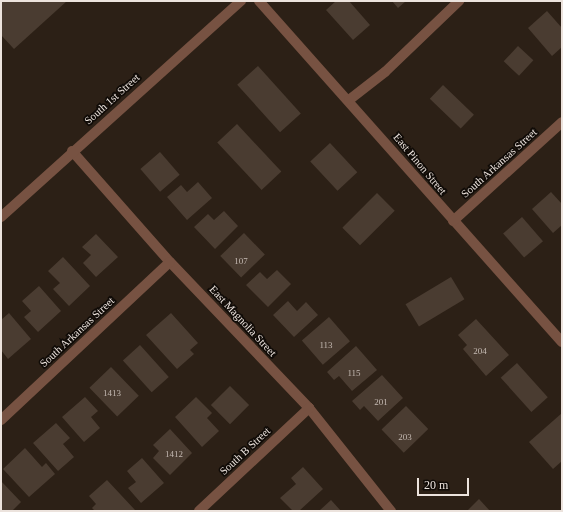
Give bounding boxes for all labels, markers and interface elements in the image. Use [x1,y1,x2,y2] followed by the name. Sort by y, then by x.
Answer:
[82,71,142,127] street label: South 1st Street
[458,125,540,201] street label: South Arkansas Street
[391,131,449,197] street label: East Pinon Street
[234,256,248,266] house number: 107
[207,283,279,359] street label: East Magnolia Street
[37,294,117,370] street label: South Arkansas Street
[319,340,333,350] house number: 113
[473,346,487,356] house number: 204
[347,368,361,378] house number: 115
[103,388,121,398] house number: 1413
[374,397,388,407] house number: 201
[217,424,273,478] street label: South B Street
[398,432,412,442] house number: 203
[165,449,183,459] house number: 1412
[419,470,471,496] scale bar
[424,478,448,492] text: 20 m

